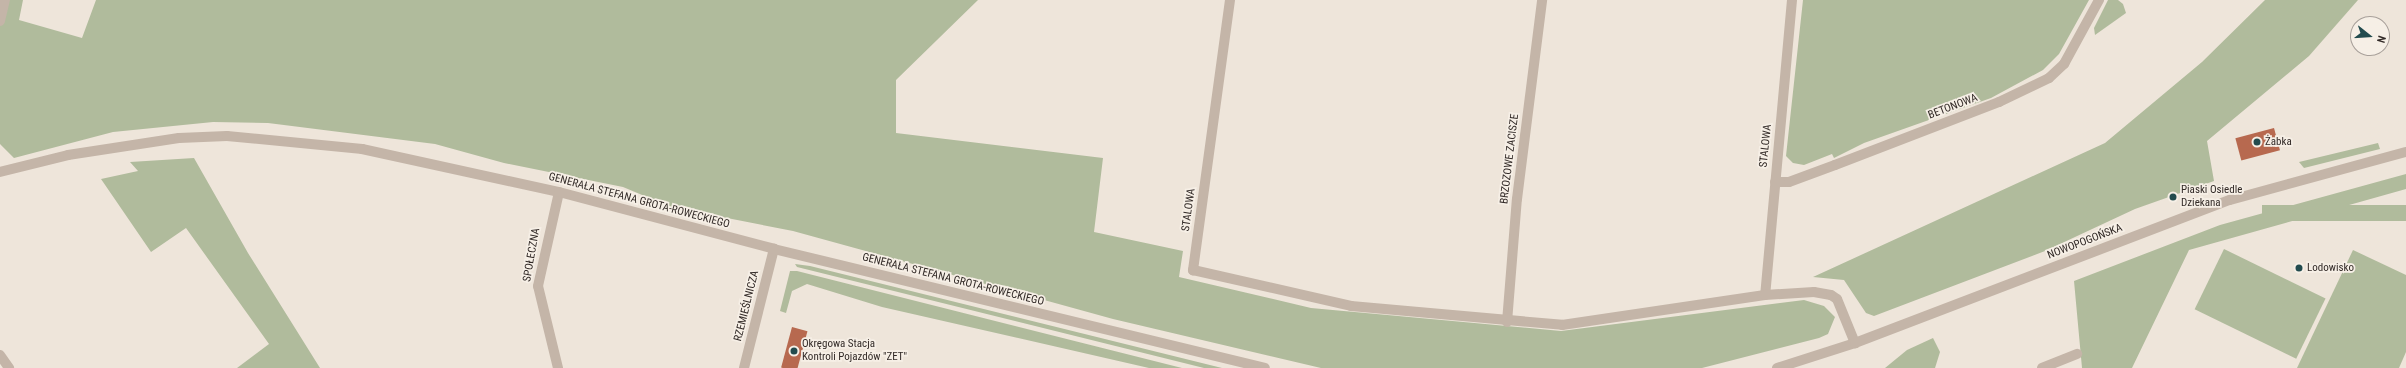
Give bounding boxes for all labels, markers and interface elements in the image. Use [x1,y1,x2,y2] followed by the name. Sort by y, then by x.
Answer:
[2350,16,2390,56] north arrow
[2374,34,2388,44] text: N
[1927,92,1979,122] street label: BETONOWA
[1498,113,1522,205] street label: BRZOZOWE ZACISZE
[1757,124,1775,168] street label: STALOWA
[2265,135,2292,149] place label: Żabka
[2252,137,2262,147] marker: Żabka
[547,170,731,232] street label: GENERAŁA STEFANA GROTA-ROWECKIEGO
[2181,184,2242,210] place label: Piaski Osiedle Dziekana
[1179,188,1199,232] street label: STALOWA
[2168,192,2178,202] marker: Piaski Osiedle Dziekana
[2046,222,2124,262] street label: NOWOPOGOŃSKA
[521,227,543,283] street label: SPOŁECZNA
[861,251,1045,309] street label: GENERAŁA STEFANA GROTA-ROWECKIEGO
[2307,261,2354,275] place label: Lodowisko
[2294,263,2304,273] marker: Lodowisko
[732,269,762,343] street label: RZEMIEŚLNICZA
[802,338,907,364] place label: Okręgowa Stacja Kontroli Pojazdów "ZET"
[789,346,799,356] marker: Okręgowa Stacja Kontroli Pojazdów "ZET"

